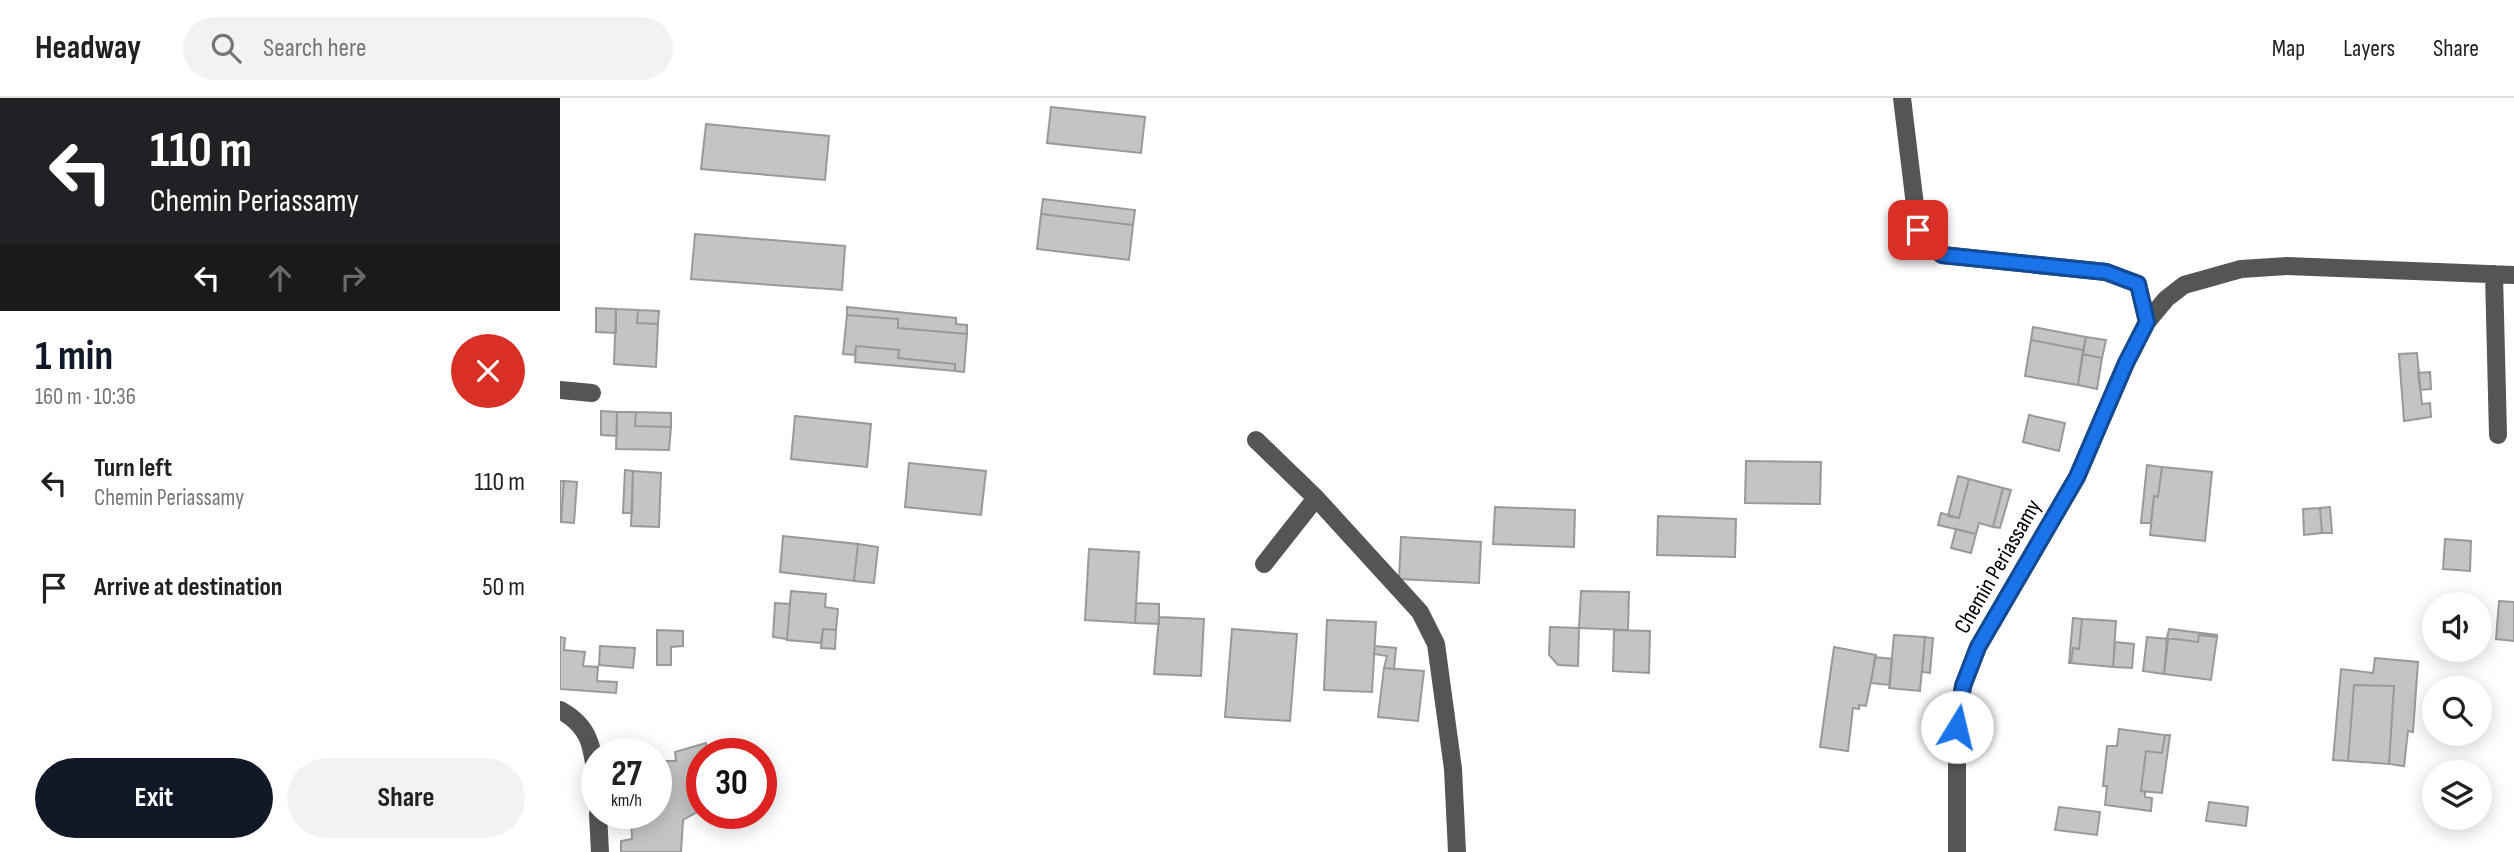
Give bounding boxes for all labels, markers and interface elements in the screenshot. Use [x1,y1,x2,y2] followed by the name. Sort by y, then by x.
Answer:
[183,17,673,80] search box
[35,28,141,68] text: Headway
[207,29,245,67] icon: search
[263,33,366,64] text: Search here
[2272,34,2305,63] text: Map
[2343,34,2395,63] text: Layers
[2433,34,2479,63] text: Share
[150,122,252,181] text: 110 m
[35,126,126,217] icon: left
[150,182,359,221] text: Chemin Periassamy
[1888,200,1948,260] pin
[1899,211,1937,249] icon: arrive
[188,259,226,297] icon: left
[261,259,299,297] icon: ahead
[334,259,372,297] icon: right
[35,331,113,382] text: 1 min
[451,334,525,408] button: close
[35,383,136,411] text: 160 m · 10:36
[94,453,172,484] text: Turn left
[35,464,73,502] icon: left
[474,467,525,498] text: 110 m
[94,484,244,512] text: Chemin Periassamy
[1948,494,2048,638] street label: Chemin Periassamy
[35,569,73,607] icon: arrive
[94,572,282,603] text: Arrive at destination
[482,572,525,603] text: 50 m
[2422,592,2492,830] map controls
[2422,592,2492,662] button: sound
[2422,676,2492,746] button: search
[1920,690,1994,764] position arrow
[686,738,777,829] speed limit sign: 30
[611,753,642,796] text: 27
[35,758,273,838] button: Exit
[287,758,525,838] button: Share
[2422,760,2492,830] button: layers
[611,790,642,811] text: km/h

